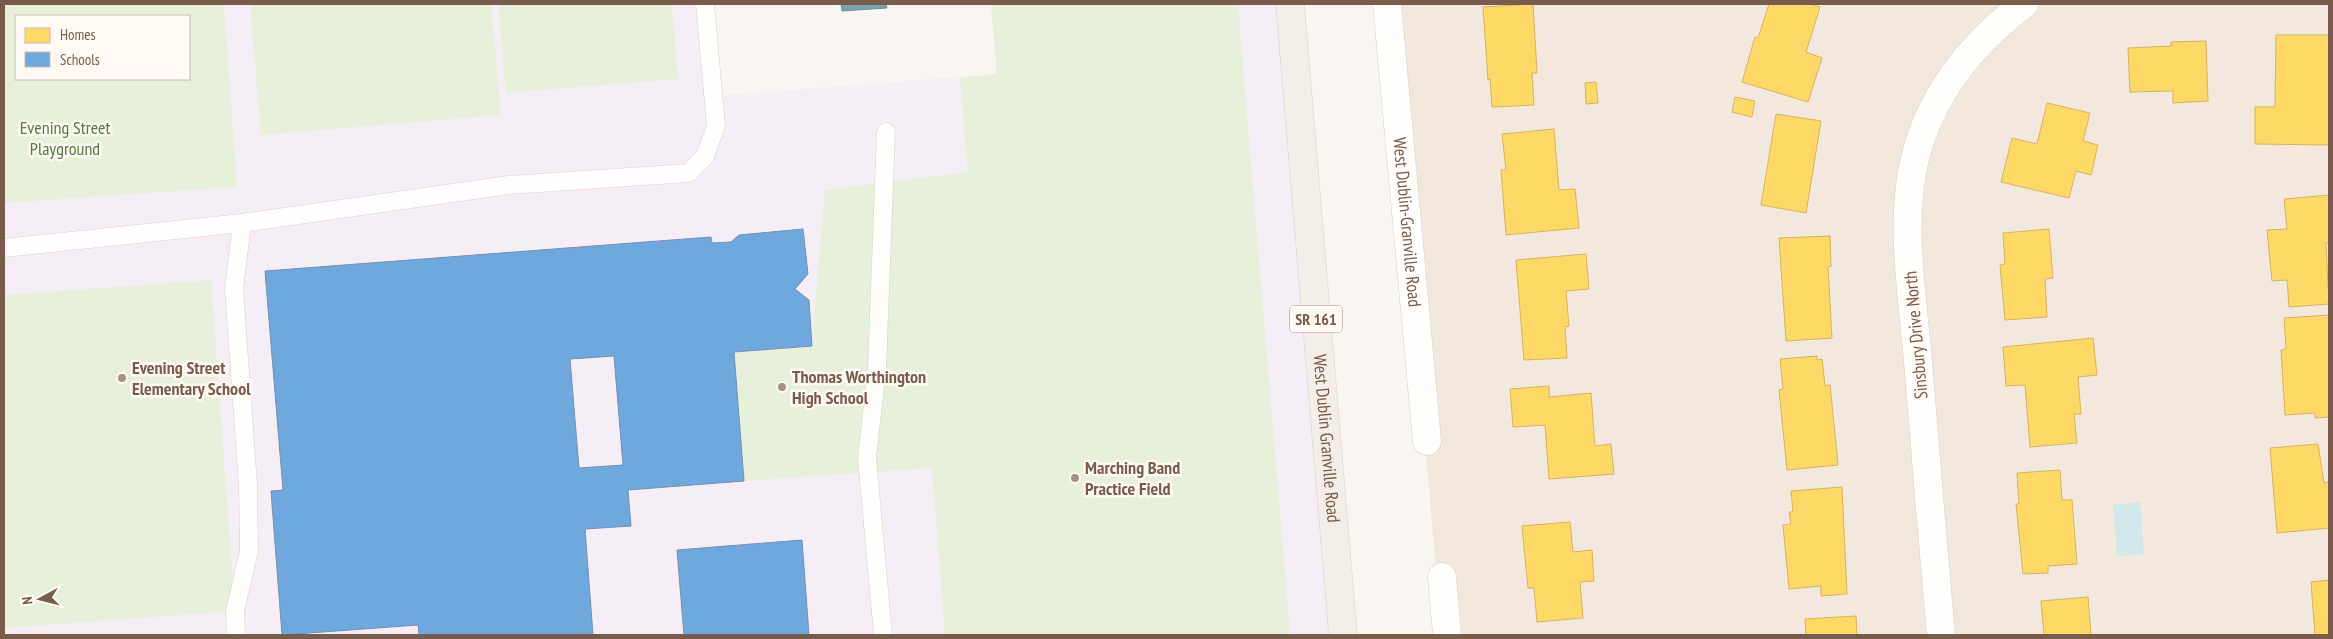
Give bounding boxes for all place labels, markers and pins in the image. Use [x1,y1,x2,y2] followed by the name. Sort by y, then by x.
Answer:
[132,356,251,400] place label: Evening Street Elementary School
[792,365,926,409] place label: Thomas Worthington High School
[116,372,128,384] marker: Evening Street Elementary School
[776,381,788,393] marker: Thomas Worthington High School
[1085,456,1180,500] place label: Marching Band Practice Field
[1069,472,1081,484] marker: Marching Band Practice Field

